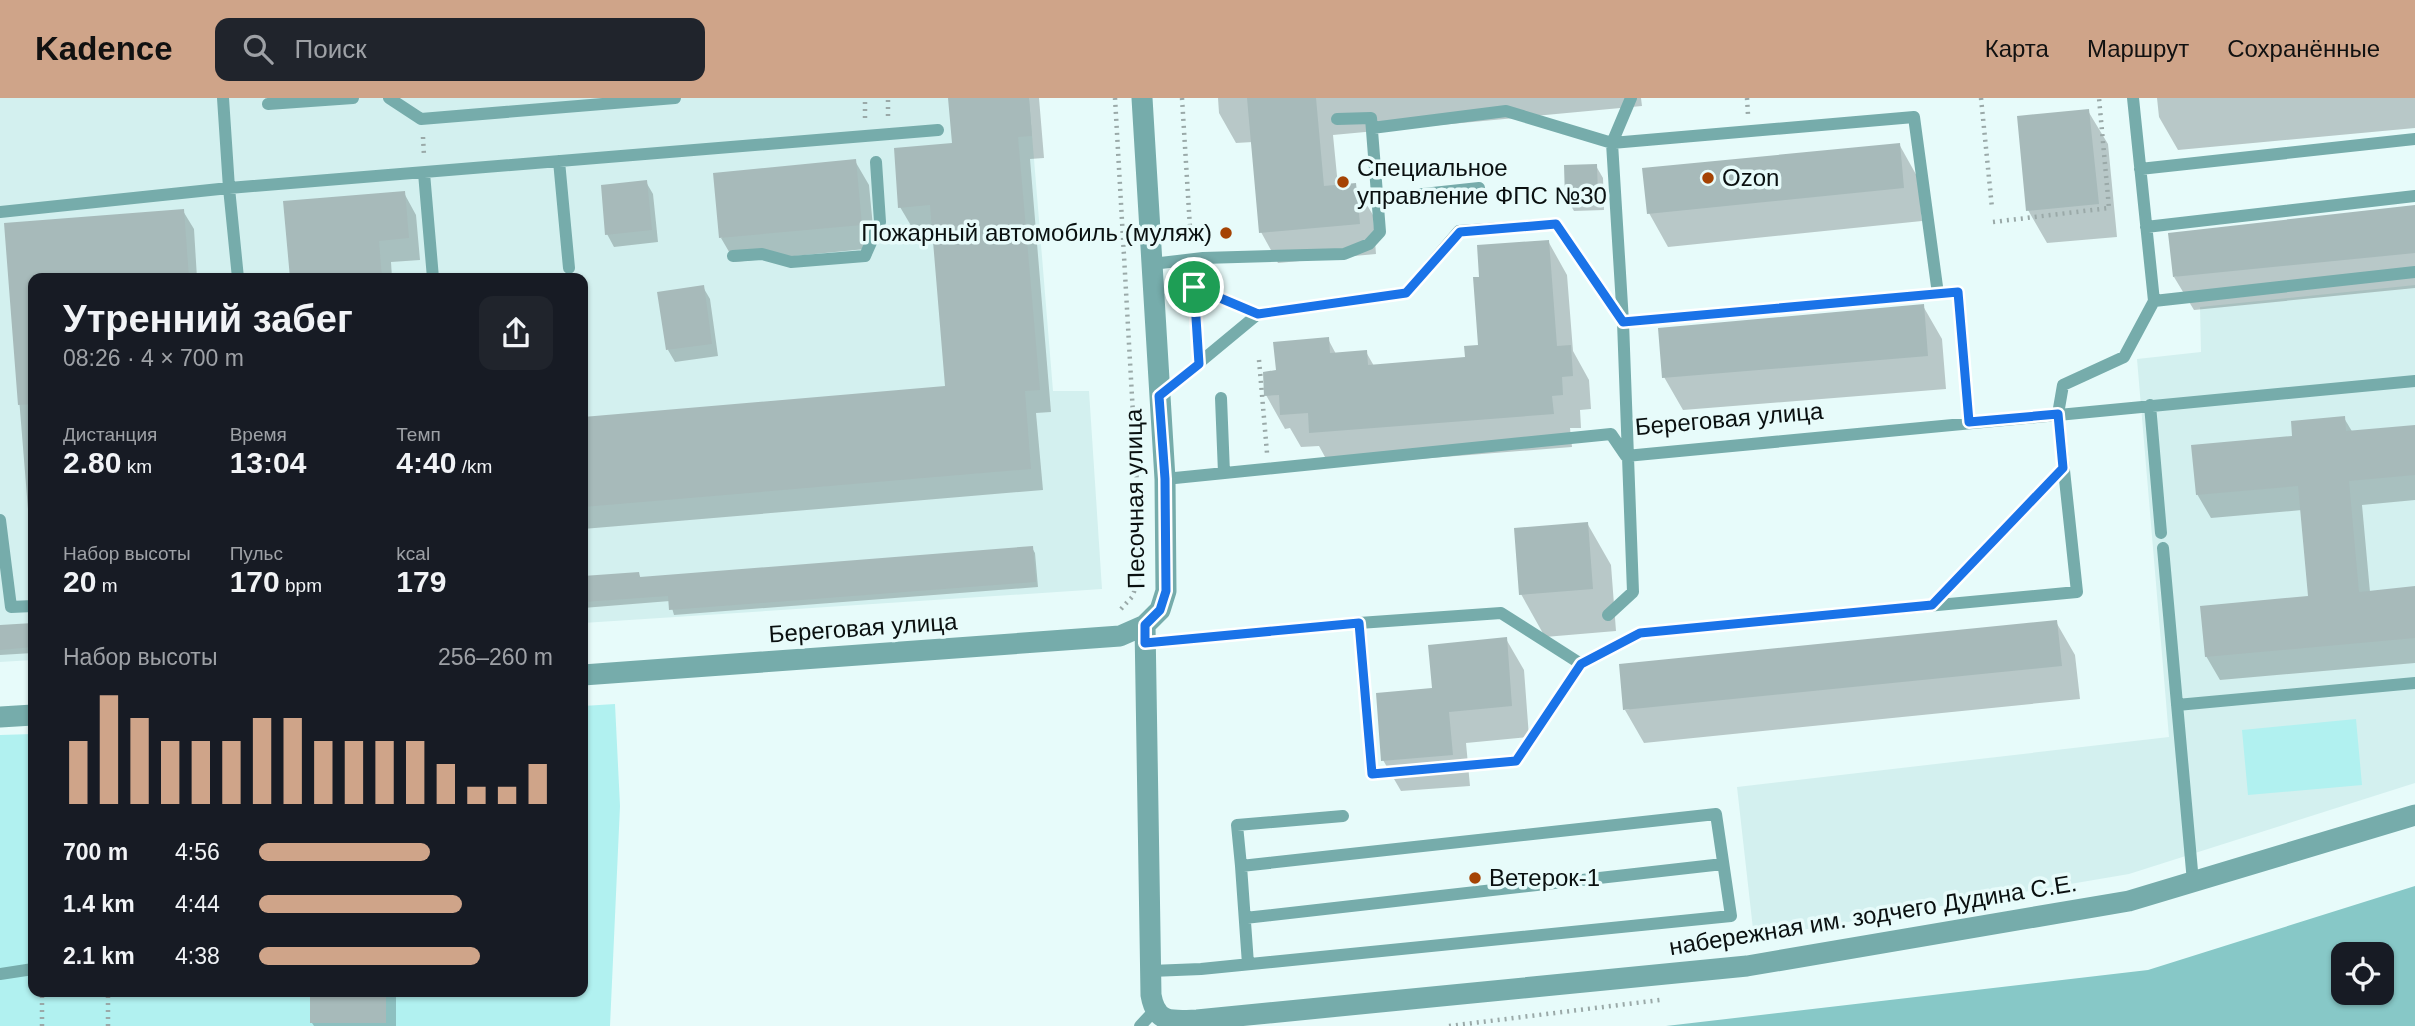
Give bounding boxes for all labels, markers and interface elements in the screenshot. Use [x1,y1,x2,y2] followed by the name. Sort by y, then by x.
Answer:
[215,18,705,81] search box
[35,30,173,67] text: Kadence
[239,30,277,68] icon: search
[295,34,367,64] text: Поиск
[1985,35,2049,62] text: Карта
[2087,35,2189,62] text: Маршрут
[2227,35,2380,62] text: Сохранённые
[1357,154,1607,209] place label: Специальное управление ФПС №30
[1722,164,1779,191] place label: Ozon
[1700,170,1716,186] marker: Ozon
[1335,174,1351,190] marker: Специальное управление ФПС №30
[861,219,1212,246] place label: Пожарный автомобиль (муляж)
[1218,225,1234,241] marker: Пожарный автомобиль (муляж)
[1164,257,1224,317] pin
[1175,268,1213,306] icon: arrive
[479,296,553,370] button: share
[63,298,353,340] text: Утренний забег
[63,345,244,371] text: 08:26 · 4 × 700 m
[1634,397,1825,440] street label: Береговая улица
[1119,408,1150,589] street label: Песочная улица
[63,424,157,445] text: Дистанция
[230,424,287,445] text: Время
[396,424,441,445] text: Темп
[63,446,121,479] text: 2.80
[230,446,306,479] text: 13:04
[396,446,456,479] text: 4:40
[121,456,152,477] text: km
[456,456,492,477] text: /km
[63,543,191,564] text: Набор высоты
[230,543,283,564] text: Пульс
[396,543,430,564] text: kcal
[63,565,96,598] text: 20
[230,565,280,598] text: 170
[396,565,446,598] text: 179
[96,575,117,596] text: m
[280,575,322,596] text: bpm
[768,607,959,648] street label: Береговая улица
[63,644,217,670] text: Набор высоты
[438,644,553,670] text: 256–260 m
[63,839,128,865] text: 700 m
[175,839,220,865] text: 4:56
[1489,864,1600,891] place label: Ветерок-1
[1667,869,2079,960] street label: набережная им. зодчего Дудина С.Е.
[1467,870,1483,886] marker: Ветерок-1
[63,891,135,917] text: 1.4 km
[175,891,220,917] text: 4:44
[2331,942,2394,1005] map controls
[2331,942,2394,1005] button: locate
[63,943,135,969] text: 2.1 km
[175,943,220,969] text: 4:38

